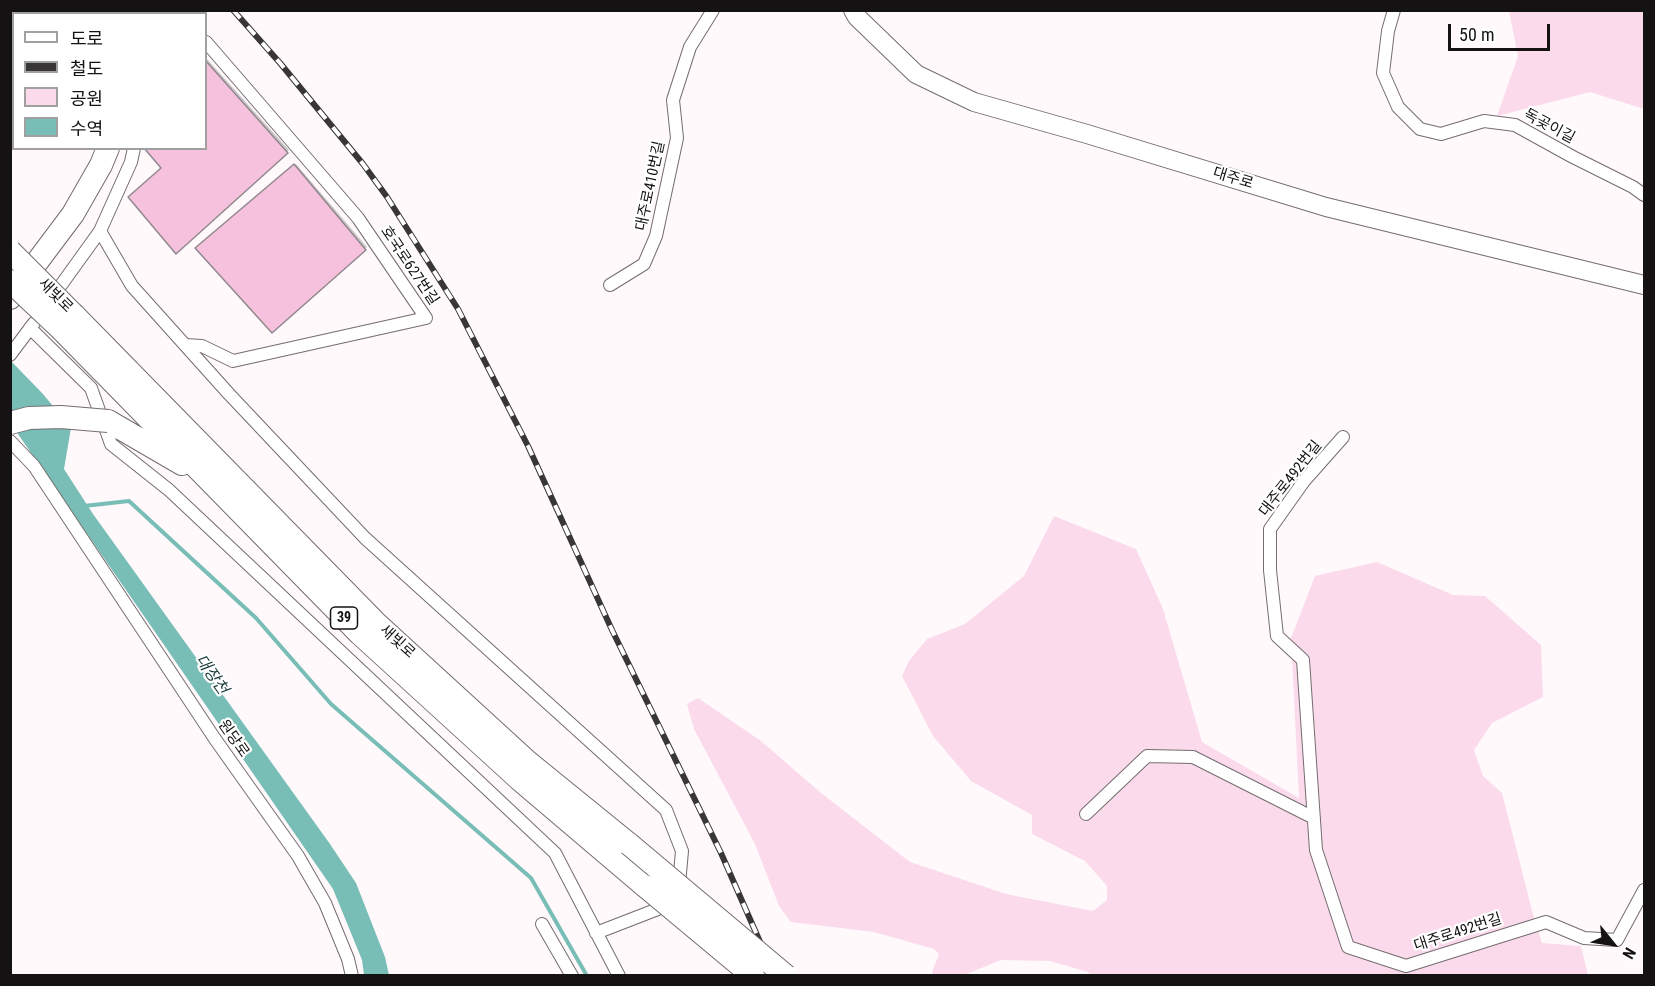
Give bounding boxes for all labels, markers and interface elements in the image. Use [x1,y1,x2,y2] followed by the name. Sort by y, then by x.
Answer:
[12,12,207,150] legend
[1451,12,1553,50] scale bar
[1459,24,1494,45] text: 50 m
[70,28,103,49] text: 도로
[70,58,103,79] text: 철도
[70,88,103,109] text: 공원
[1520,106,1578,148] street label: 독곶이길
[70,118,103,139] text: 수역
[633,140,669,232] street label: 대주로410번길
[1211,164,1255,194] street label: 대주로
[376,223,442,309] street label: 호국로627번길
[34,275,76,317] street label: 새빛로
[1256,438,1326,520] street label: 대주로492번길
[330,607,358,629] road number: 39
[376,621,418,663] street label: 새빛로
[190,651,232,699] water label: 대장천
[214,717,252,761] street label: 원당로
[1412,910,1504,956] street label: 대주로492번길
[1583,914,1643,974] north arrow
[1618,944,1640,962] text: N

